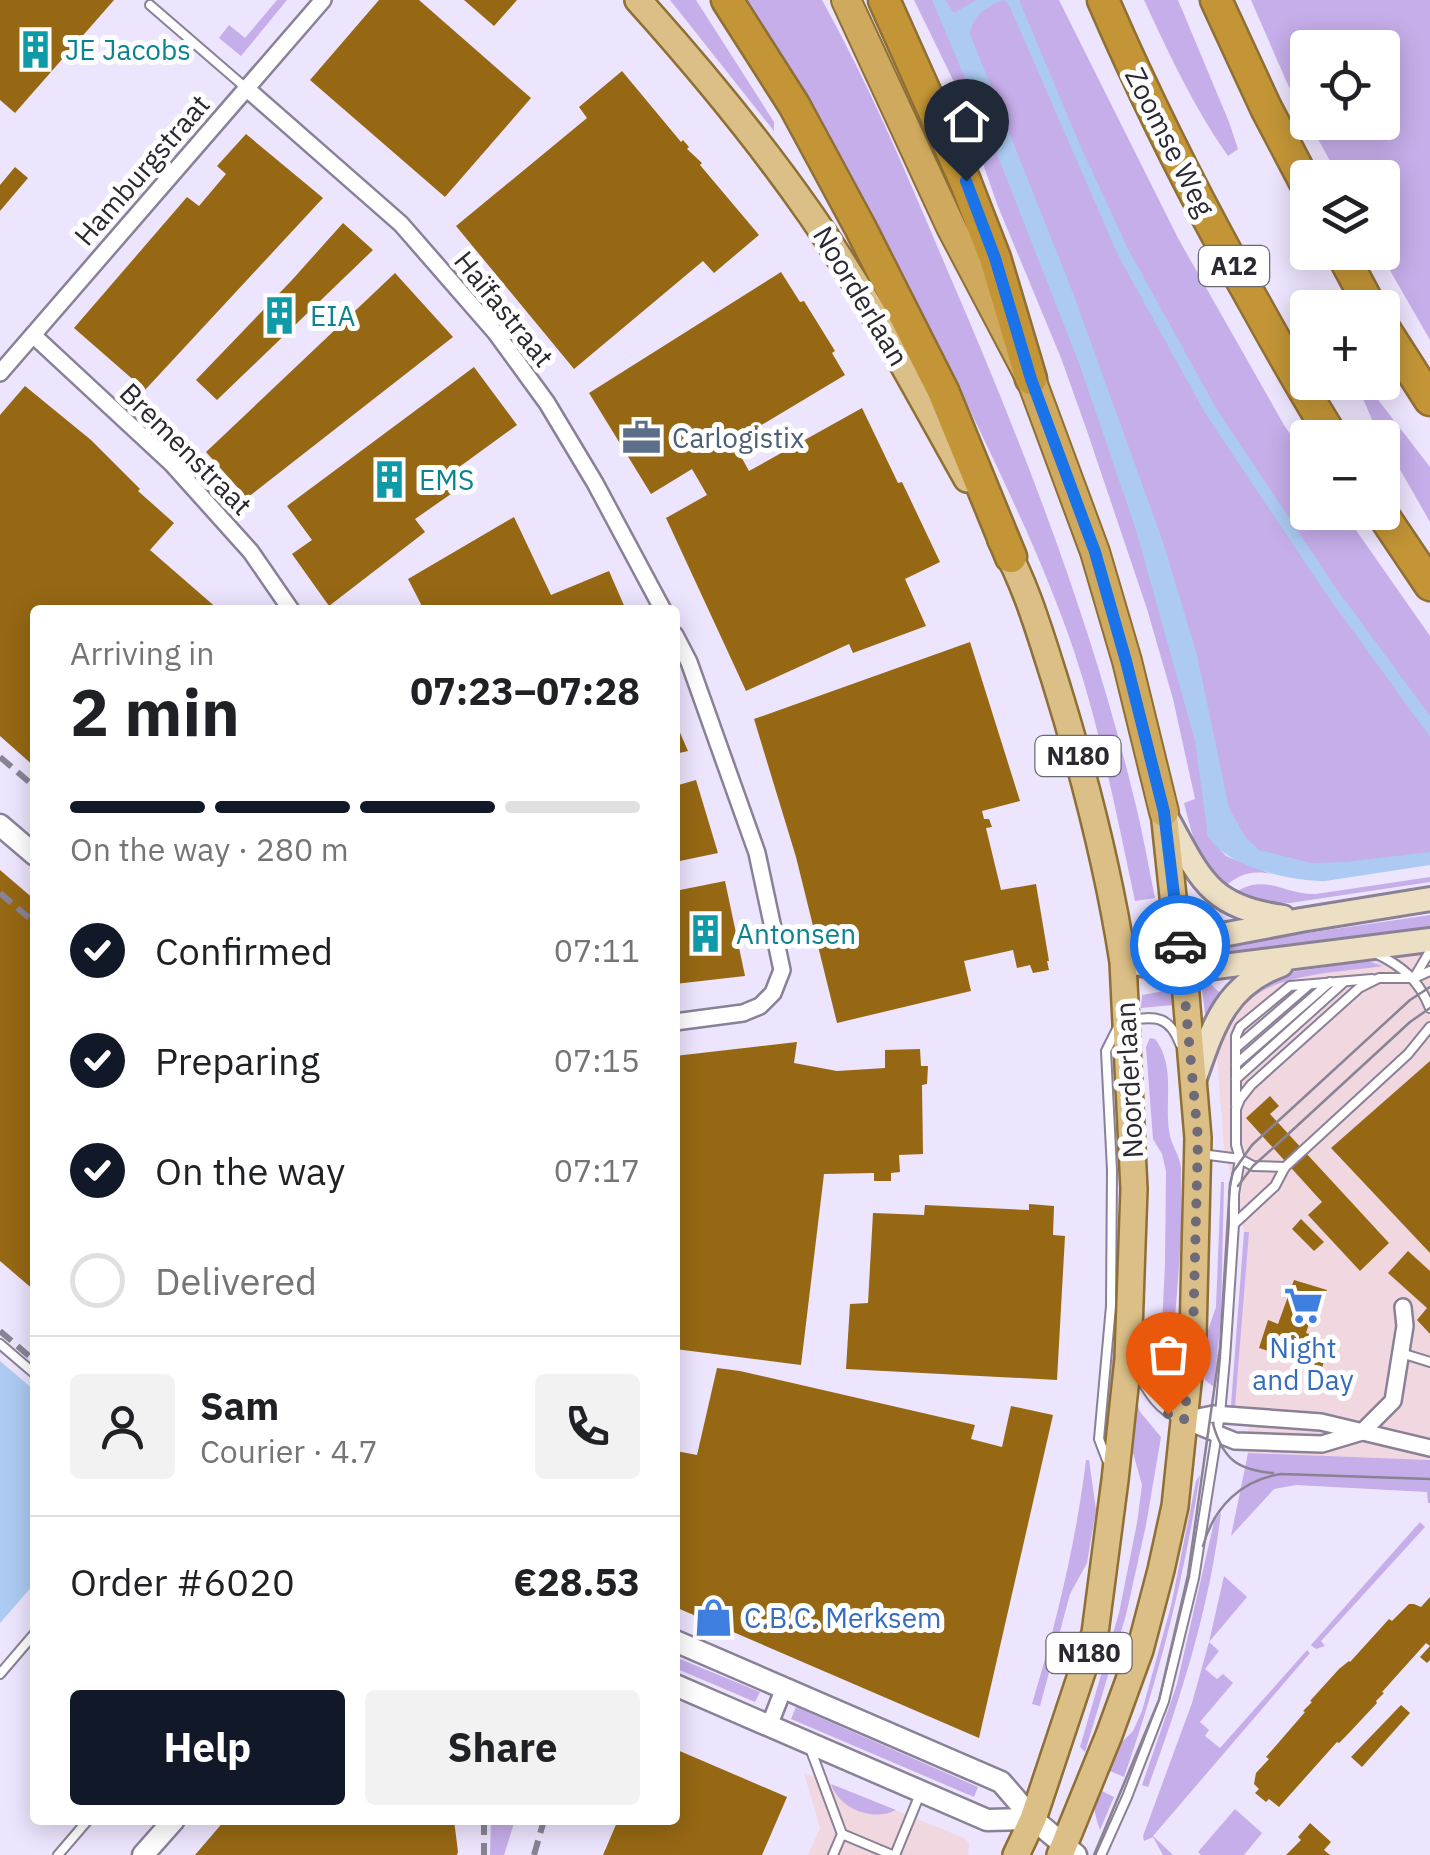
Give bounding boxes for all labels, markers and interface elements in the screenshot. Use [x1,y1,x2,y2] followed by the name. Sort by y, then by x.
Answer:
[14,29,56,71] building icon: JE Jacobs
[1290,30,1400,530] map controls
[1290,30,1400,140] button: locate
[65,31,191,68] place label: JE Jacobs
[1117,61,1224,223] street label: Zoomse Weg
[924,79,1009,182] pin
[66,86,218,253] street label: Hamburgstraat
[939,94,994,149] icon: home
[1290,160,1400,270] button: layers
[805,219,918,372] street label: Noorderlaan
[446,243,562,374] street label: Haïfastraat
[1199,246,1269,286] road number: A12
[1290,290,1400,400] button: +
[259,295,301,337] building icon: EIA
[310,297,356,334] place label: EIA
[112,375,260,523] street label: Bremenstraat
[621,417,663,459] office icon: Carlogistix
[672,419,804,456] place label: Carlogistix
[1290,420,1400,530] button: −
[368,459,410,501] building icon: EMS
[419,461,474,498] place label: EMS
[70,632,215,674] text: Arriving in
[410,666,640,715] text: 07:23–07:28
[70,669,240,754] text: 2 min
[1036,736,1120,776] road number: N180
[70,828,349,870] text: On the way · 280 m
[1130,895,1230,995] courier
[685,913,727,955] building icon: Antonsen
[736,915,856,952] place label: Antonsen
[1153,918,1208,973] icon: car
[70,923,125,978] icon: check
[155,926,333,975] text: Confirmed
[554,929,640,971] text: 07:11
[1106,1001,1151,1159] street label: Noorderlaan
[70,1033,125,1088] icon: check
[155,1036,320,1085] text: Preparing
[554,1039,640,1081] text: 07:15
[70,1143,125,1198] icon: check
[155,1146,345,1195] text: On the way
[554,1149,640,1191] text: 07:17
[155,1256,317,1305] text: Delivered
[1282,1284,1324,1326] supermarket icon: Night and Day
[1126,1312,1211,1415] pin
[1141,1327,1196,1382] icon: bag
[1252,1329,1354,1398] place label: Night and Day
[70,1374,175,1479] button: person
[535,1374,640,1479] button: phone
[200,1381,279,1430] text: Sam
[200,1430,378,1472] text: Courier · 4.7
[70,1557,295,1606] text: Order #6020
[513,1557,640,1606] text: €28.53
[693,1597,735,1639] shop icon: C.B.C. Merksem
[744,1599,942,1636] place label: C.B.C. Merksem
[1046,1633,1132,1673] road number: N180
[70,1690,345,1805] button: Help
[365,1690,640,1805] button: Share

